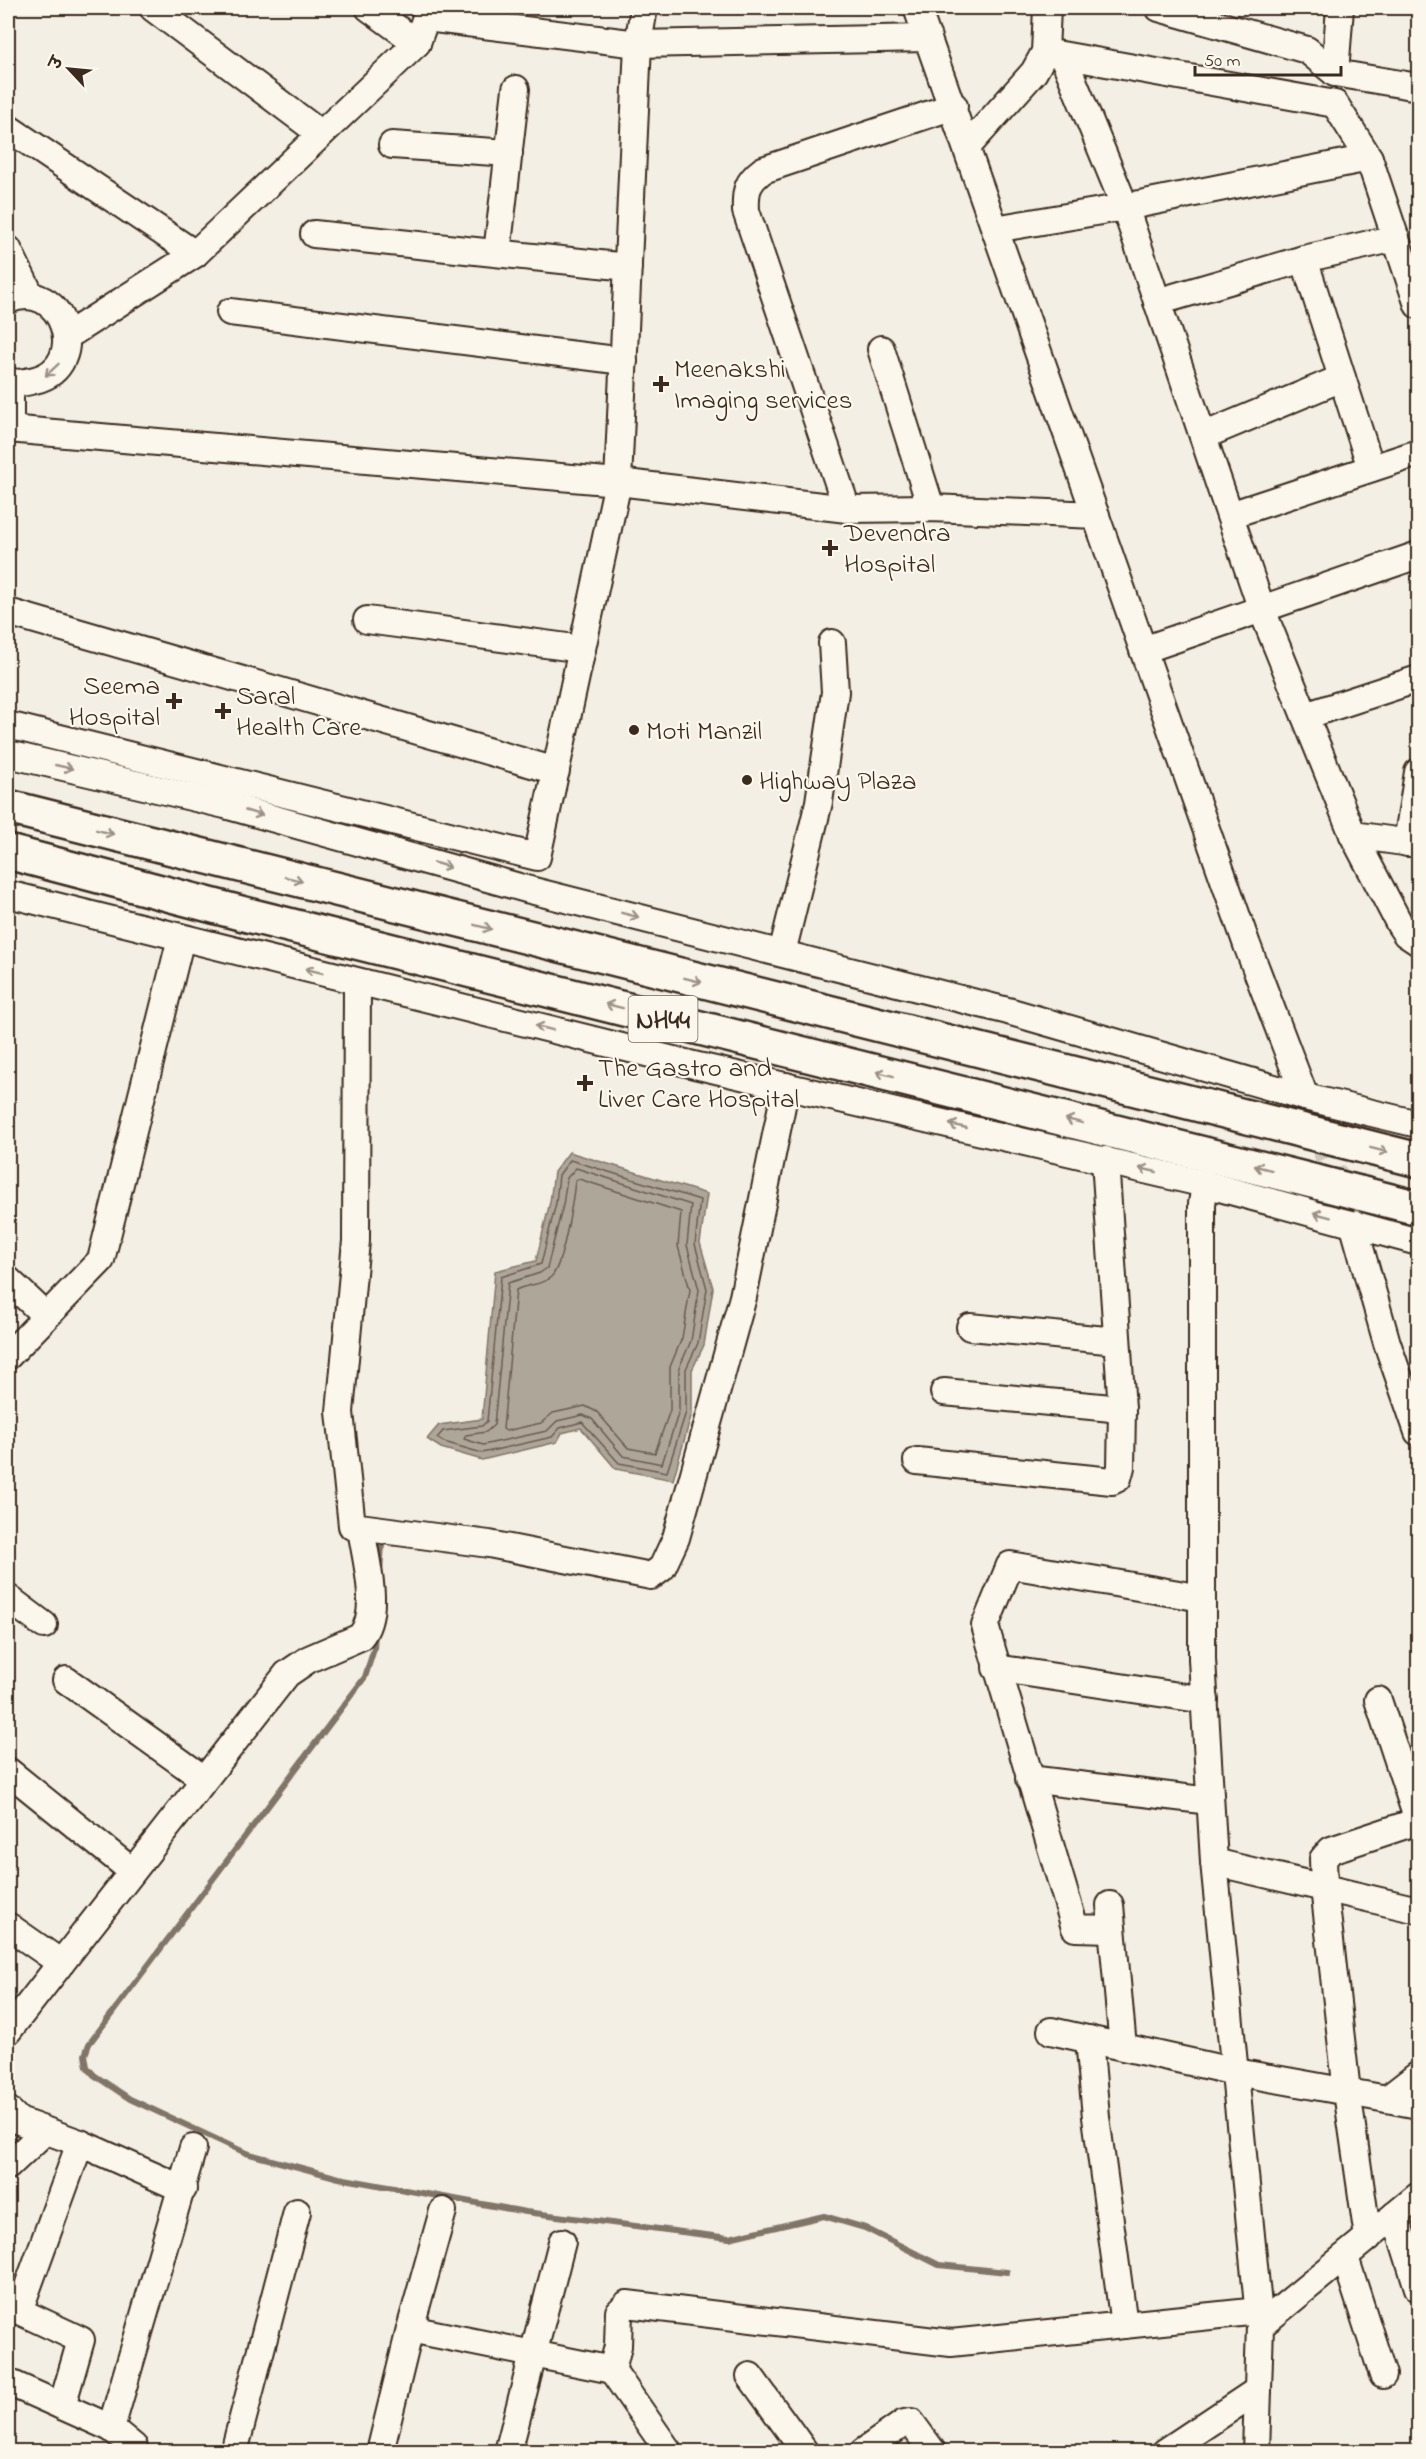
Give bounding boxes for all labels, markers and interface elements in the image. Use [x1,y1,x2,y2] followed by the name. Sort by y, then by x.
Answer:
[39,39,99,99] north arrow
[1195,39,1340,77] scale bar
[1204,49,1241,75] text: 50 m
[43,52,71,75] text: उ
[674,351,852,421] place label: Meenakshi Imaging services
[44,363,60,377] one-way arrow
[652,375,670,393] marker: Meenakshi Imaging services
[843,515,951,585] place label: Devendra Hospital
[821,539,839,557] marker: Devendra Hospital
[69,668,160,738] place label: Seema Hospital
[236,678,362,748] place label: Saral Health Care
[165,692,183,710] marker: Seema Hospital
[214,702,232,720] marker: Saral Health Care
[646,713,762,752] place label: Moti Manzil
[627,723,641,737] marker: Moti Manzil
[55,762,74,774] one-way arrow
[759,763,917,802] place label: Highway Plaza
[740,773,754,787] marker: Highway Plaza
[244,808,263,819] one-way arrow
[95,826,114,838] one-way arrow
[432,860,451,871] one-way arrow
[284,874,303,886] one-way arrow
[621,910,640,922] one-way arrow
[473,922,492,933] one-way arrow
[304,964,323,976] one-way arrow
[683,974,702,986] one-way arrow
[628,996,698,1042] road number: NH44
[605,1000,624,1012] one-way arrow
[535,1021,554,1033] one-way arrow
[598,1050,799,1120] place label: The Gastro and Liver Care Hospital
[876,1067,895,1079] one-way arrow
[576,1074,594,1092] marker: The Gastro and Liver Care Hospital
[1065,1114,1084,1126] one-way arrow
[949,1120,968,1131] one-way arrow
[1369,1144,1388,1156] one-way arrow
[1254,1162,1273,1173] one-way arrow
[1139,1164,1158,1176] one-way arrow
[1313,1208,1332,1220] one-way arrow

